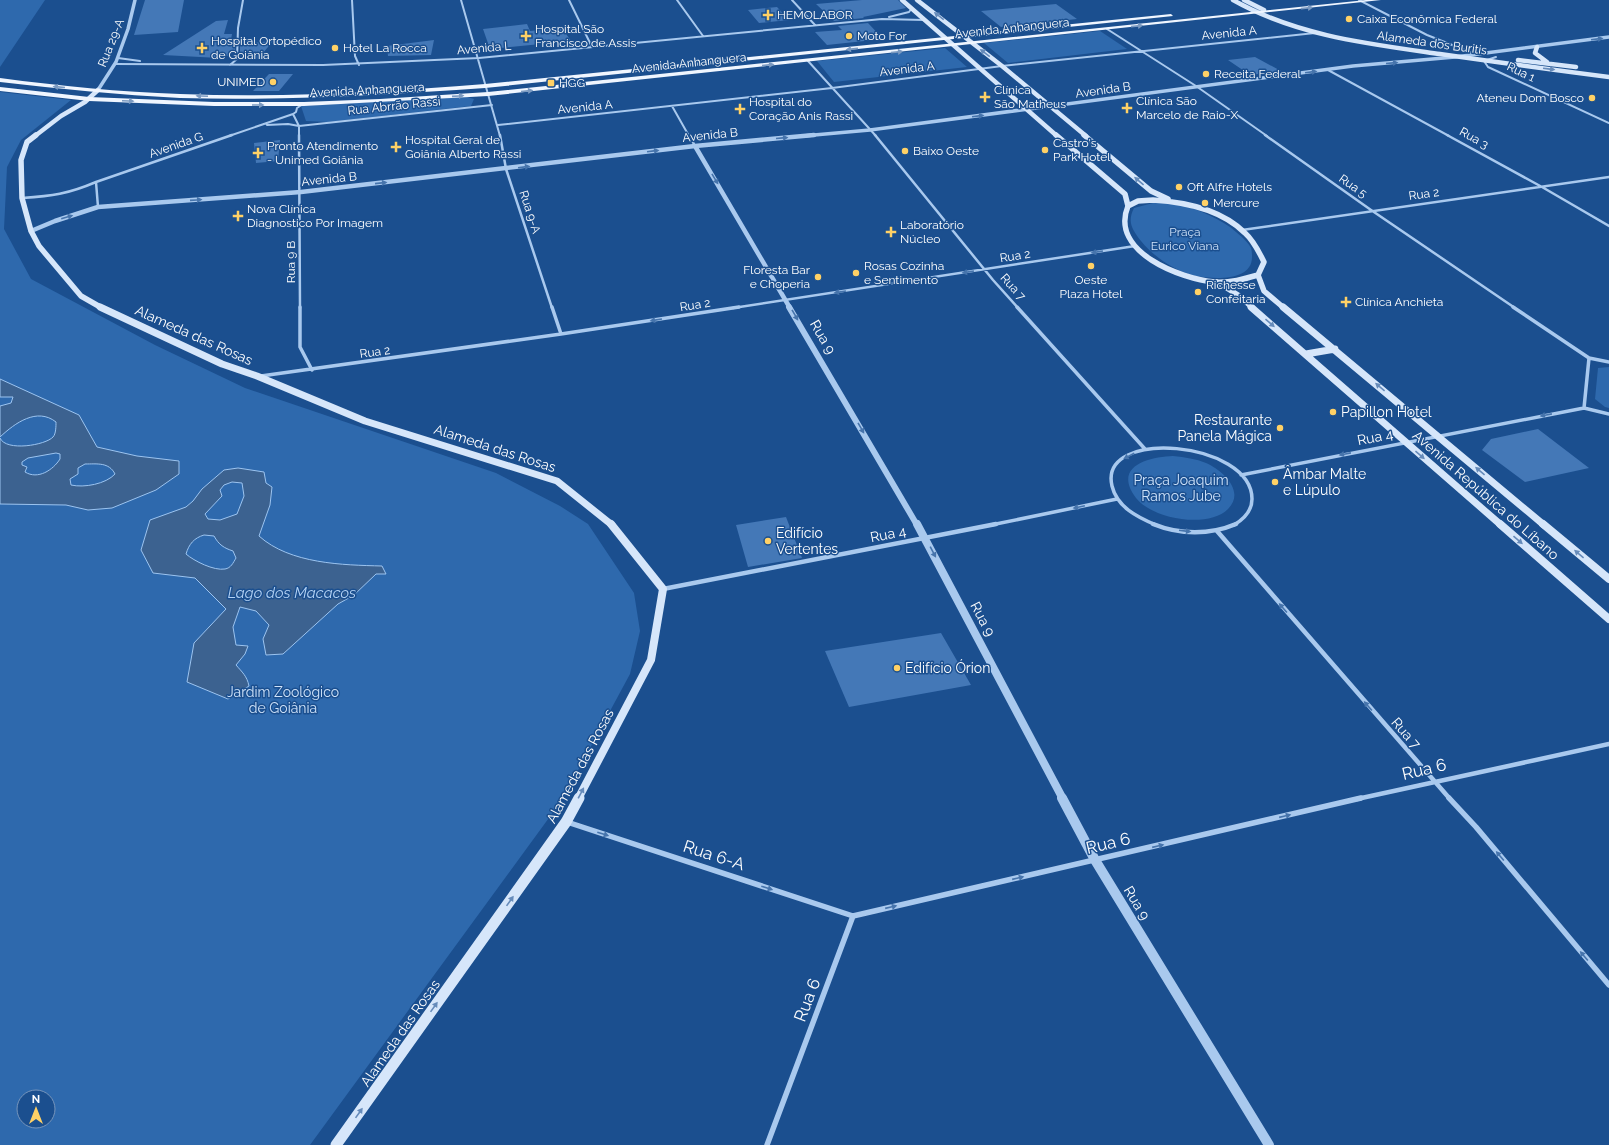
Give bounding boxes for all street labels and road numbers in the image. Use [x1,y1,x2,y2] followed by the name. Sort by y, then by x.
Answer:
[954,15,1070,41] street label: Avenida Anhanguera
[95,17,127,69] street label: Rua 29-A
[1201,23,1257,43] street label: Avenida A
[1376,28,1488,58] street label: Alameda dos Buritis
[456,39,512,57] street label: Avenida L
[631,50,747,76] street label: Avenida Anhanguera
[879,59,935,79] street label: Avenida A
[1505,59,1537,85] street label: Rua 1
[1074,79,1132,101] street label: Avenida B
[309,80,425,100] street label: Avenida Anhanguera
[347,94,441,118] street label: Rua Abrrão Rassi
[557,97,613,117] street label: Avenida A
[1457,124,1491,152] street label: Rua 3
[682,125,738,145] street label: Avenida B
[147,129,205,161] street label: Avenida G
[301,169,357,189] street label: Avenida B
[1336,171,1370,201] street label: Rua 5
[1408,185,1440,203] street label: Rua 2
[516,189,544,235] street label: Rua 9-A
[284,241,298,283] street label: Rua 9 B
[999,247,1031,265] street label: Rua 2
[997,271,1029,304] street label: Rua 7
[679,296,711,314] street label: Rua 2
[133,302,255,368] street label: Alameda das Rosas
[807,317,839,357] street label: Rua 9
[359,343,391,361] street label: Rua 2
[432,421,558,475] street label: Alameda das Rosas
[1356,426,1395,448] street label: Rua 4
[1410,427,1562,563] street label: Avenida República do Líbano
[869,523,908,545] street label: Rua 4
[967,599,999,639] street label: Rua 9
[543,706,617,826] street label: Alameda das Rosas
[1388,714,1424,752] street label: Rua 7
[1400,754,1448,784] street label: Rua 6
[1084,828,1132,858] street label: Rua 6
[681,836,748,874] street label: Rua 6-A
[1121,883,1153,923] street label: Rua 9
[790,975,824,1025] street label: Rua 6
[357,976,443,1090] street label: Alameda das Rosas

